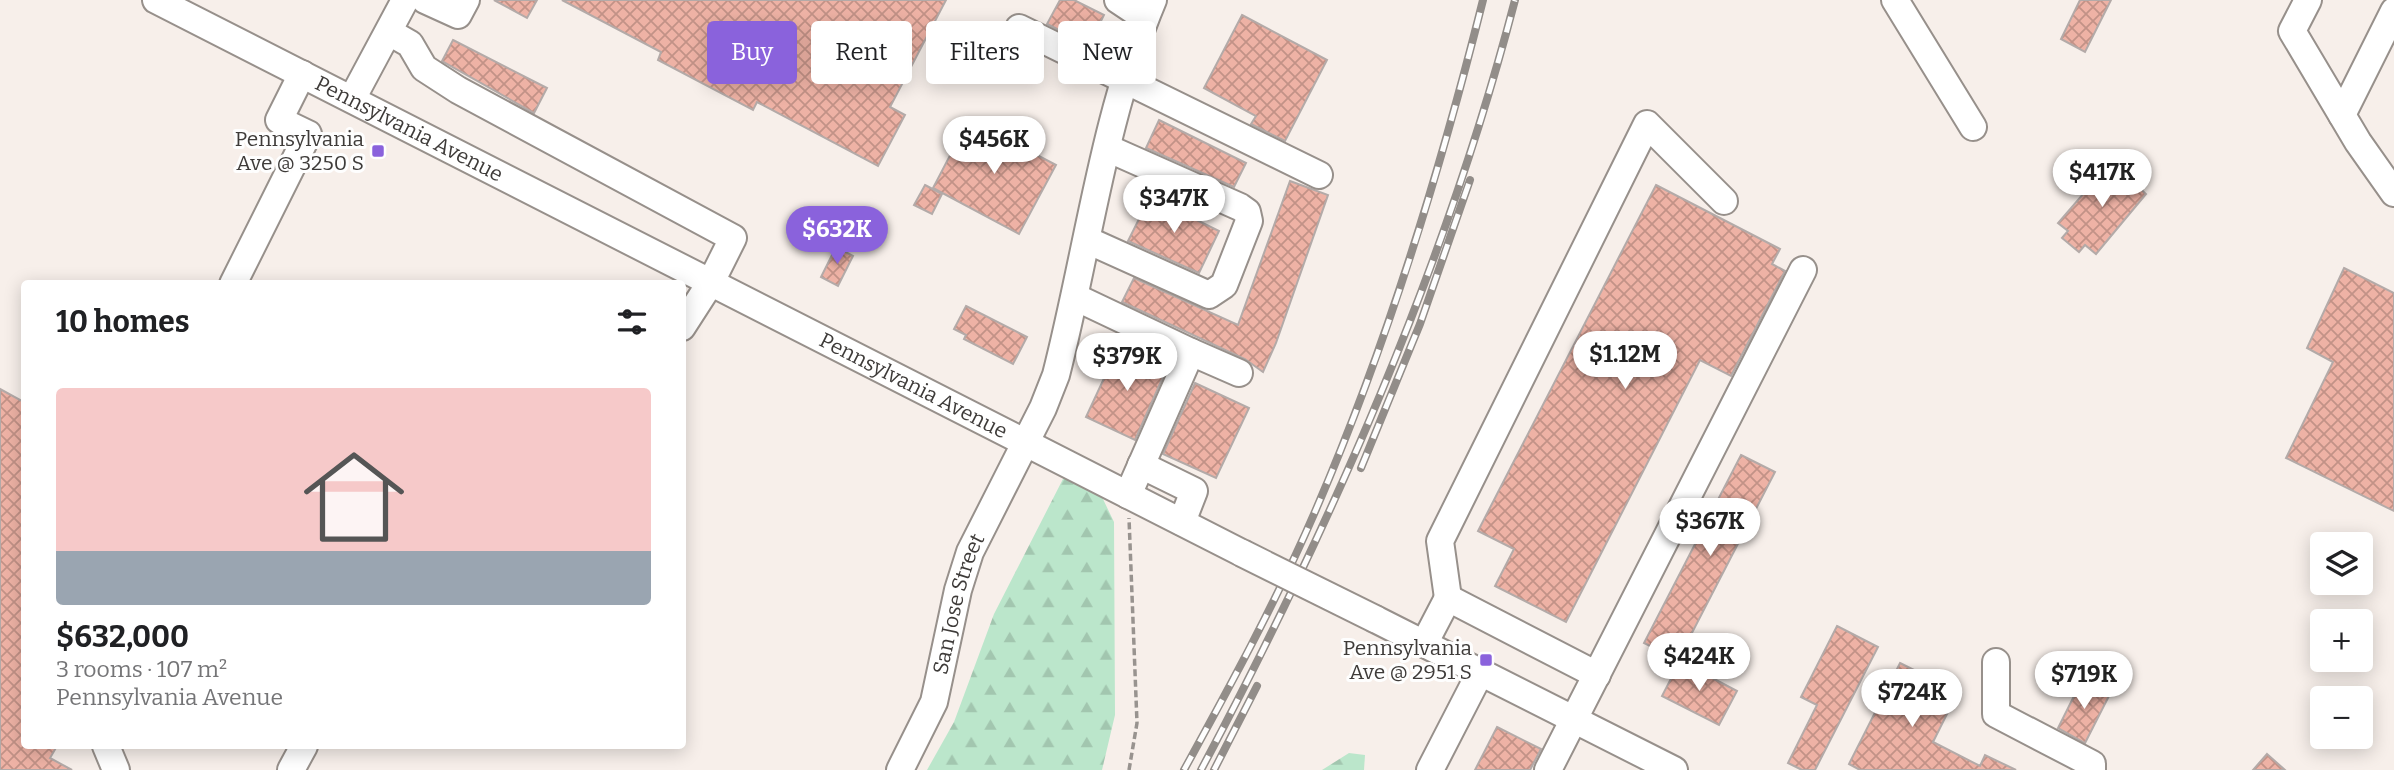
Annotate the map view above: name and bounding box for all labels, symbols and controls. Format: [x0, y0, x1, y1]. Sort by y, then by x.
chip: Buy [707, 21, 797, 84]
chip: Rent [811, 21, 912, 84]
chip: Filters [926, 21, 1044, 84]
chip: New [1058, 21, 1156, 84]
street label: Pennsylvania Avenue [311, 70, 507, 188]
pin: $456K [945, 116, 1043, 176]
text: $456K [959, 125, 1029, 153]
place label: Pennsylvania Ave @ 3250 S [235, 126, 365, 176]
marker: Pennsylvania Ave @ 3250 S [370, 143, 386, 159]
pin: $417K [2053, 150, 2151, 209]
text: $417K [2069, 158, 2135, 186]
pin: $347K [1125, 176, 1223, 235]
text: $347K [1139, 184, 1209, 212]
pin: $632K [788, 206, 886, 266]
text: $632K [802, 215, 872, 243]
icon: filters [613, 303, 651, 341]
text: 10 homes [56, 304, 190, 340]
street label: Pennsylvania Avenue [815, 327, 1012, 444]
pin: $1.12M [1568, 332, 1682, 391]
pin: $379K [1078, 334, 1176, 393]
text: $1.12M [1589, 340, 1661, 368]
text: $379K [1092, 342, 1162, 370]
icon: home [291, 434, 417, 560]
pin: $367K [1661, 498, 1759, 558]
text: $367K [1675, 507, 1745, 535]
street label: San Jose Street [927, 529, 990, 677]
map controls [2310, 532, 2373, 749]
button: layers [2310, 532, 2373, 595]
button: + [2310, 609, 2373, 672]
text: $632,000 [56, 619, 189, 655]
pin: $424K [1650, 634, 1748, 693]
place label: Pennsylvania Ave @ 2951 S [1343, 635, 1473, 685]
text: $424K [1663, 642, 1735, 670]
marker: Pennsylvania Ave @ 2951 S [1478, 652, 1494, 668]
pin: $719K [2035, 652, 2133, 711]
text: 3 rooms · 107 m² [56, 655, 227, 683]
text: $719K [2051, 660, 2117, 688]
pin: $724K [1863, 670, 1961, 729]
text: $724K [1877, 678, 1947, 706]
text: Pennsylvania Avenue [56, 683, 283, 711]
button: − [2310, 686, 2373, 749]

